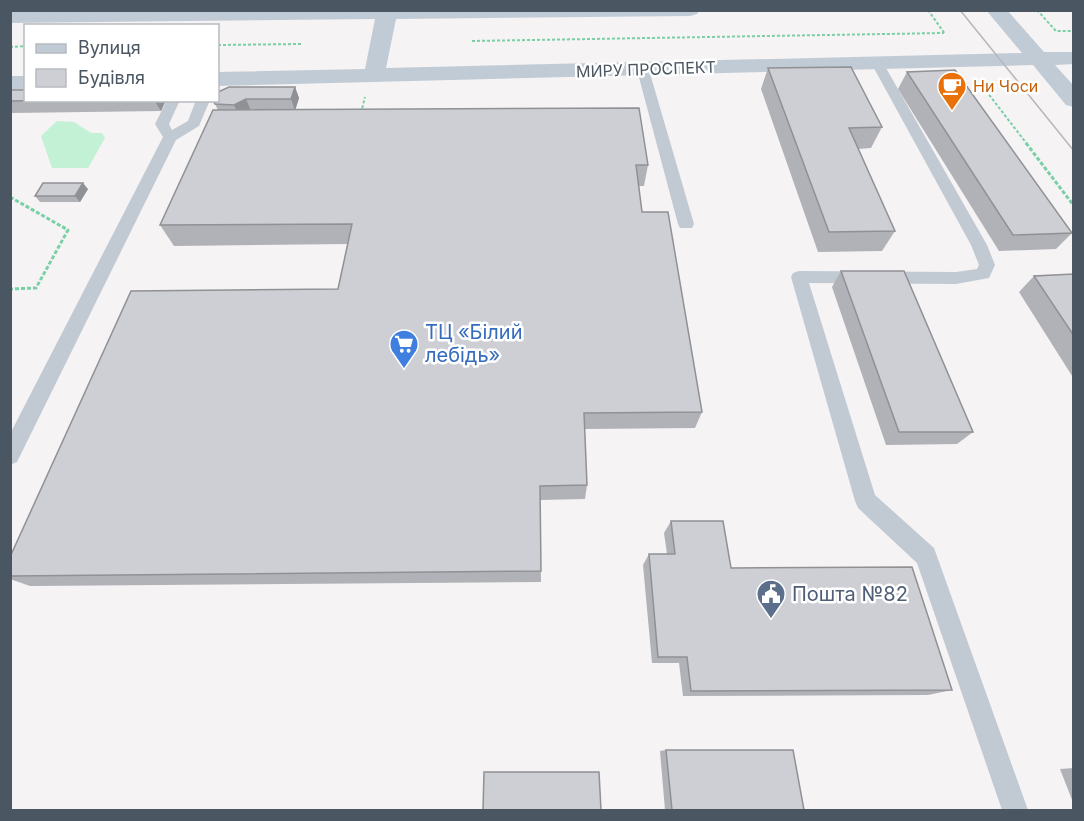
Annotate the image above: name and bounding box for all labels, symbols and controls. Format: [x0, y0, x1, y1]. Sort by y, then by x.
legend [24, 24, 219, 102]
text: Вулиця [78, 37, 141, 58]
street label: МИРУ ПРОСПЕКТ [576, 57, 716, 81]
text: Будівля [78, 67, 145, 88]
cafe icon: Ни Чоси [936, 70, 968, 112]
place label: Ни Чоси [973, 76, 1038, 96]
place label: ТЦ «Білий лебідь» [425, 320, 523, 367]
supermarket icon: ТЦ «Білий лебідь» [388, 328, 420, 370]
public building icon: Пошта №82 [755, 578, 787, 620]
place label: Пошта №82 [792, 582, 908, 606]

